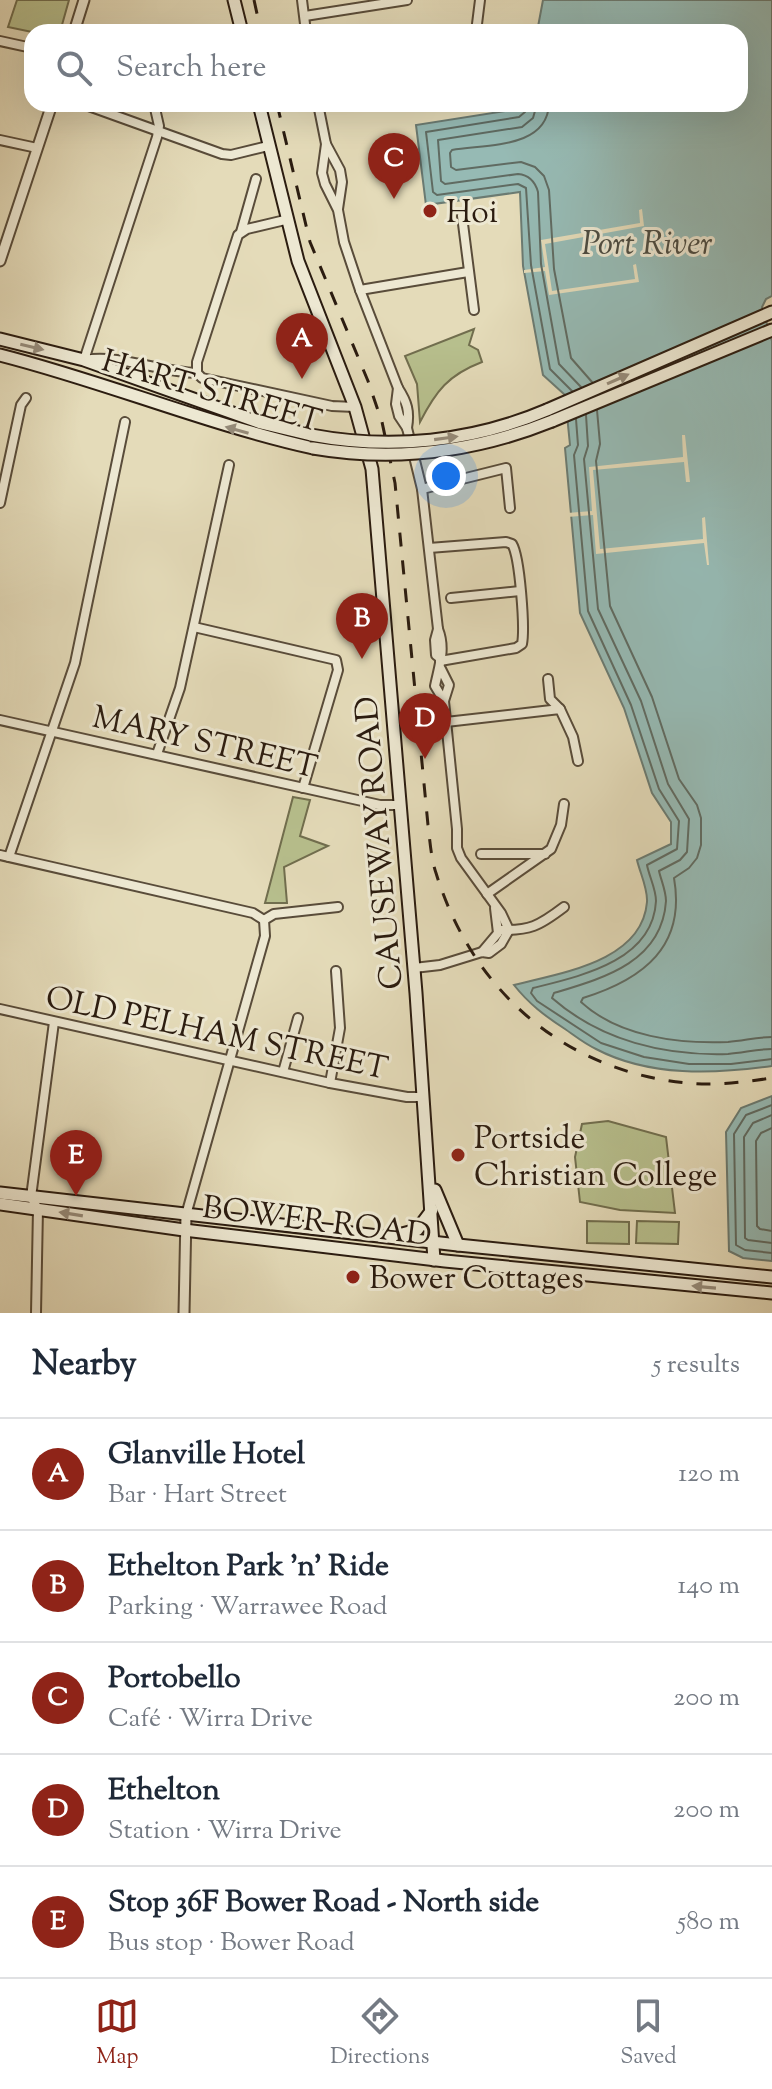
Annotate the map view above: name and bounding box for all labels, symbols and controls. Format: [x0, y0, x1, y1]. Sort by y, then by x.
search box [24, 24, 748, 112]
icon: search [52, 46, 96, 90]
text: Search here [116, 47, 266, 90]
pin: C [368, 133, 420, 199]
place label: Hoi [446, 191, 498, 237]
marker: Hoi [421, 202, 439, 220]
water label: Port River [581, 221, 713, 270]
pin: A [276, 313, 328, 379]
street label: HART STREET [98, 340, 326, 440]
one-way arrow [20, 341, 45, 354]
one-way arrow [607, 372, 630, 386]
one-way arrow [225, 423, 250, 435]
one-way arrow [434, 431, 459, 444]
your location [426, 456, 466, 496]
pin: B [336, 593, 388, 659]
pin: D [399, 693, 451, 759]
street label: CAUSEWAY ROAD [345, 694, 417, 991]
street label: MARY STREET [87, 696, 321, 792]
street label: OLD PELHAM STREET [41, 976, 392, 1094]
place label: Portside Christian College [474, 1117, 718, 1200]
pin: E [50, 1130, 102, 1196]
marker: Portside Christian College [449, 1146, 467, 1164]
street label: BOWER ROAD [199, 1186, 434, 1260]
one-way arrow [58, 1207, 83, 1220]
place label: Bower Cottages [369, 1257, 584, 1303]
marker: Bower Cottages [344, 1268, 362, 1286]
one-way arrow [691, 1280, 716, 1293]
text: Nearby [32, 1341, 137, 1390]
text: 5 results [652, 1347, 740, 1384]
text: Glanville Hotel [108, 1434, 305, 1477]
text: A [47, 1456, 69, 1493]
text: 120 m [678, 1456, 740, 1493]
text: Bar · Hart Street [108, 1477, 287, 1514]
text: Ethelton Park 'n' Ride [108, 1546, 389, 1589]
text: B [50, 1568, 66, 1605]
text: 140 m [677, 1568, 740, 1605]
text: Parking · Warrawee Road [108, 1589, 388, 1626]
text: Portobello [108, 1658, 241, 1701]
text: C [48, 1680, 68, 1717]
text: 200 m [673, 1680, 740, 1717]
text: Café · Wirra Drive [108, 1701, 313, 1738]
text: Ethelton [108, 1770, 220, 1813]
text: D [48, 1792, 68, 1829]
text: 200 m [673, 1792, 740, 1829]
text: Station · Wirra Drive [108, 1813, 342, 1850]
text: Stop 36F Bower Road - North side [108, 1882, 539, 1925]
text: E [50, 1904, 66, 1941]
text: 580 m [677, 1904, 740, 1941]
text: Bus stop · Bower Road [108, 1925, 355, 1962]
tab: Map [95, 1994, 139, 2074]
tab: Directions [330, 1994, 429, 2074]
tab: Saved [620, 1994, 677, 2074]

